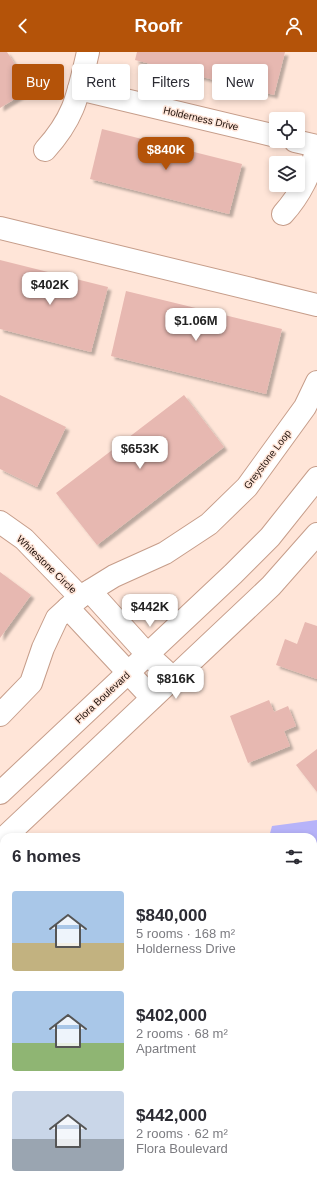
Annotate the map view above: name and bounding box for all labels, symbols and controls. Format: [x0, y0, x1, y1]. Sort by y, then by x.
icon: back [12, 15, 34, 37]
icon: person [283, 15, 305, 37]
text: Roofr [135, 16, 183, 36]
chip: Buy [12, 64, 64, 100]
chip: Rent [72, 64, 130, 100]
chip: Filters [138, 64, 204, 100]
chip: New [212, 64, 268, 100]
street label: Holderness Drive [162, 105, 240, 133]
map controls [269, 112, 305, 192]
button: locate [269, 112, 305, 148]
pin: $840K [138, 137, 194, 171]
text: $840K [147, 142, 185, 157]
button: layers [269, 156, 305, 192]
pin: $402K [22, 272, 78, 306]
text: $402K [31, 277, 69, 292]
pin: $1.06M [163, 308, 229, 342]
text: $1.06M [174, 313, 218, 328]
street label: Greystone Loop [242, 427, 293, 491]
pin: $653K [112, 436, 168, 470]
text: $653K [121, 441, 159, 456]
street label: Whitestone Circle [15, 533, 79, 596]
pin: $442K [122, 594, 178, 628]
text: $442K [131, 599, 169, 614]
pin: $816K [148, 666, 204, 700]
street label: Flora Boulevard [73, 669, 132, 725]
text: $816K [157, 671, 195, 686]
icon: filters [283, 846, 305, 868]
text: 6 homes [12, 847, 81, 866]
text: $840,000 [136, 906, 207, 925]
icon: home [44, 907, 92, 955]
text: 5 rooms · 168 m² [136, 926, 235, 941]
text: Holderness Drive [136, 941, 236, 956]
text: $402,000 [136, 1006, 207, 1025]
icon: home [44, 1007, 92, 1055]
text: 2 rooms · 68 m² [136, 1026, 228, 1041]
text: Apartment [136, 1041, 196, 1056]
text: $442,000 [136, 1106, 207, 1125]
icon: home [44, 1107, 92, 1155]
text: 2 rooms · 62 m² [136, 1126, 228, 1141]
text: Flora Boulevard [136, 1141, 228, 1156]

